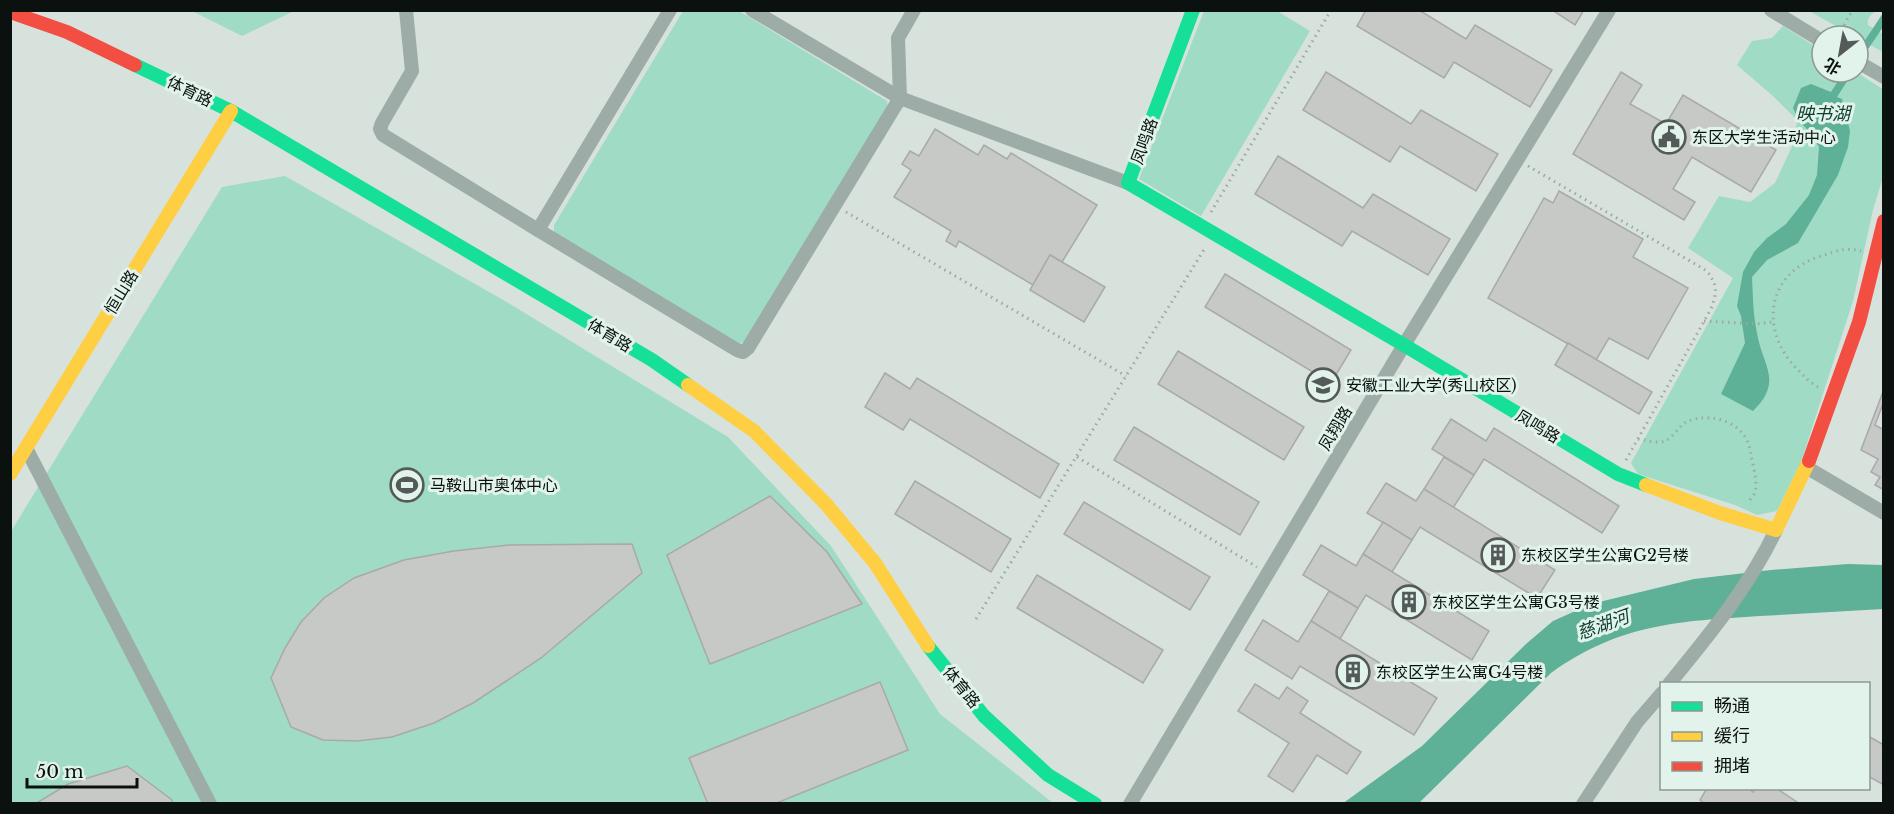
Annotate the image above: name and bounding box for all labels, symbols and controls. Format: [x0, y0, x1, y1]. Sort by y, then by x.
north arrow [1810, 24, 1870, 84]
text: 北 [1820, 54, 1844, 80]
street label: 体育路 [164, 71, 216, 111]
water label: 映书湖 [1796, 103, 1853, 125]
street label: 凤鸣路 [1126, 115, 1162, 167]
public building icon: 东区大学生活动中心 [1651, 119, 1687, 155]
place label: 东区大学生活动中心 [1692, 127, 1836, 147]
street label: 恒山路 [100, 266, 142, 318]
street label: 体育路 [584, 314, 636, 356]
school or university icon: 安徽工业大学(秀山校区) [1305, 367, 1341, 403]
place label: 安徽工业大学(秀山校区) [1346, 375, 1517, 395]
street label: 凤翔路 [1314, 402, 1356, 454]
street label: 凤鸣路 [1512, 405, 1564, 447]
sports icon: 马鞍山市奥体中心 [389, 467, 425, 503]
place label: 马鞍山市奥体中心 [430, 475, 558, 495]
building icon: 东校区学生公寓G2号楼 [1480, 537, 1516, 573]
place label: 东校区学生公寓G2号楼 [1521, 545, 1689, 565]
building icon: 东校区学生公寓G3号楼 [1391, 584, 1427, 620]
place label: 东校区学生公寓G3号楼 [1432, 592, 1600, 612]
water label: 慈湖河 [1574, 604, 1635, 645]
building icon: 东校区学生公寓G4号楼 [1335, 654, 1371, 690]
street label: 体育路 [939, 662, 985, 712]
place label: 东校区学生公寓G4号楼 [1376, 662, 1543, 682]
legend [1660, 682, 1870, 790]
text: 畅通 [1714, 695, 1750, 717]
text: 缓行 [1714, 725, 1750, 747]
scale bar [27, 751, 136, 789]
text: 拥堵 [1714, 755, 1750, 777]
text: 50 m [36, 761, 84, 783]

